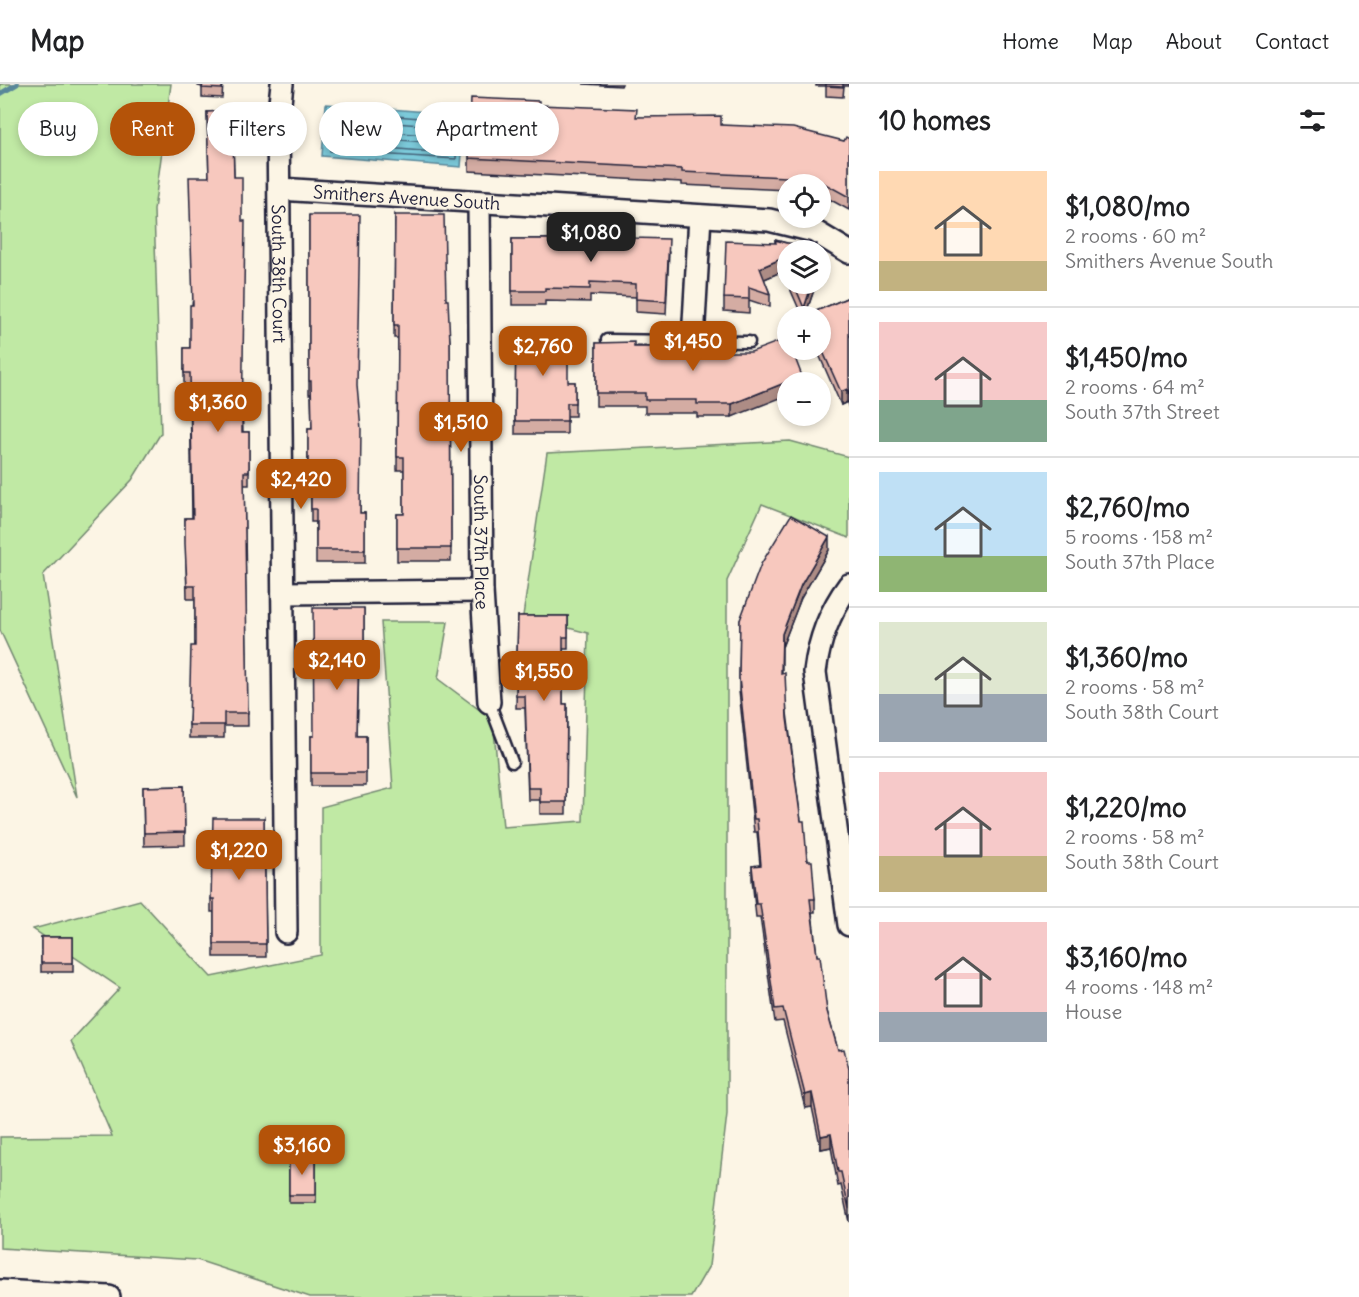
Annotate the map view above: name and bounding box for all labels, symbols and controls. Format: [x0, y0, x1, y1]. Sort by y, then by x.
text: Map [30, 23, 84, 59]
text: Home [1002, 28, 1059, 55]
text: Map [1092, 28, 1133, 55]
text: About [1166, 28, 1222, 55]
text: Contact [1255, 28, 1329, 55]
chip: Buy [18, 102, 98, 156]
chip: Rent [110, 102, 195, 156]
chip: Filters [207, 102, 307, 156]
chip: New [319, 102, 403, 156]
chip: Apartment [415, 102, 559, 156]
text: 10 homes [879, 104, 991, 137]
icon: filters [1296, 104, 1329, 137]
map controls [777, 174, 831, 426]
button: locate [777, 174, 831, 228]
street label: Smithers Avenue South [312, 180, 501, 214]
text: $1,080/mo [1065, 190, 1190, 223]
icon: home [927, 195, 999, 267]
street label: South 38th Court [267, 204, 292, 343]
pin: $1,080 [542, 212, 640, 263]
text: $1,080 [561, 219, 621, 244]
text: 2 rooms · 60 m² [1065, 223, 1206, 248]
button: layers [777, 240, 831, 294]
text: Smithers Avenue South [1065, 248, 1273, 273]
button: + [777, 306, 831, 360]
pin: $1,450 [644, 321, 742, 372]
pin: $2,760 [494, 326, 592, 377]
text: $1,450 [664, 328, 722, 353]
text: $2,760 [513, 333, 573, 358]
text: $1,450/mo [1065, 341, 1188, 374]
icon: home [927, 346, 999, 418]
button: − [777, 372, 831, 426]
text: 2 rooms · 64 m² [1065, 374, 1205, 399]
pin: $1,360 [169, 382, 267, 433]
text: $1,360 [189, 389, 247, 414]
text: South 37th Street [1065, 399, 1220, 424]
pin: $1,510 [412, 402, 510, 453]
text: $1,510 [433, 409, 489, 434]
pin: $2,420 [252, 459, 350, 510]
text: $2,420 [270, 466, 332, 491]
street label: South 37th Place [470, 474, 495, 610]
text: $2,760/mo [1065, 491, 1190, 524]
icon: home [927, 496, 999, 568]
text: 5 rooms · 158 m² [1065, 524, 1213, 549]
text: South 37th Place [1065, 549, 1215, 574]
pin: $2,140 [288, 640, 386, 691]
text: $1,360/mo [1065, 641, 1188, 674]
icon: home [927, 646, 999, 718]
text: $2,140 [308, 647, 366, 672]
pin: $1,550 [495, 651, 593, 702]
text: $1,550 [514, 658, 574, 683]
text: 2 rooms · 58 m² [1065, 674, 1205, 699]
text: South 38th Court [1065, 699, 1219, 724]
text: $1,220/mo [1065, 791, 1187, 824]
icon: home [927, 796, 999, 868]
text: 2 rooms · 58 m² [1065, 824, 1205, 849]
pin: $1,220 [190, 830, 288, 881]
text: $1,220 [210, 837, 268, 862]
text: South 38th Court [1065, 849, 1219, 874]
text: $3,160/mo [1065, 941, 1187, 974]
icon: home [927, 946, 999, 1018]
text: 4 rooms · 148 m² [1065, 974, 1213, 999]
text: House [1065, 999, 1122, 1024]
pin: $3,160 [253, 1125, 351, 1176]
text: $3,160 [273, 1132, 331, 1157]

